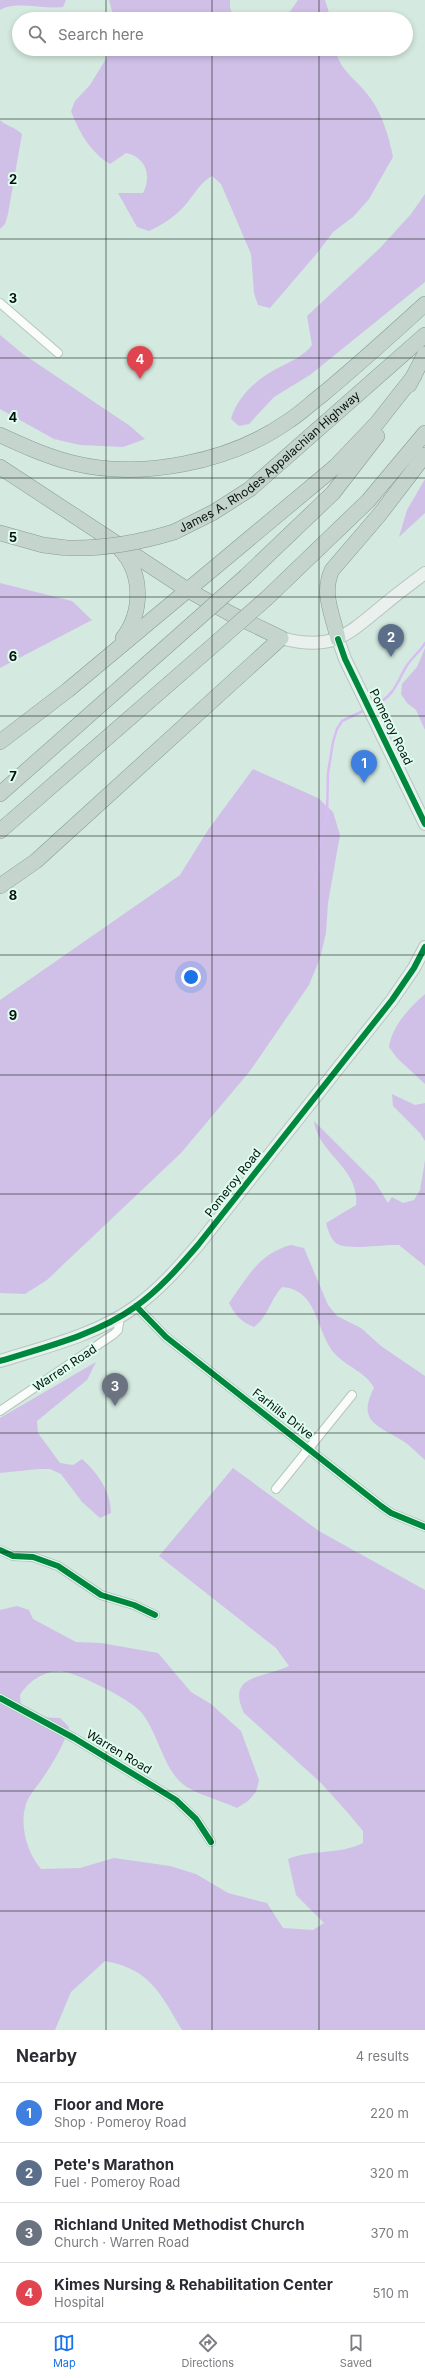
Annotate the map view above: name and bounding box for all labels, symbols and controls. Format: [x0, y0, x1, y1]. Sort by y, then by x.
search box [12, 12, 413, 56]
icon: search [26, 23, 48, 45]
text: Search here [58, 25, 144, 44]
text: 2 [9, 171, 17, 187]
text: 3 [9, 290, 17, 306]
pin: 4 [127, 346, 153, 379]
street label: James A. Rhodes Appalachian Highway [176, 388, 363, 535]
text: 4 [9, 409, 18, 425]
text: 5 [9, 529, 17, 545]
pin: 2 [378, 624, 404, 657]
text: 6 [9, 648, 17, 664]
street label: Pomeroy Road [367, 686, 416, 767]
pin: 1 [351, 750, 377, 783]
text: 7 [9, 768, 17, 784]
text: 8 [9, 887, 17, 903]
your location [181, 967, 201, 987]
text: 9 [9, 1007, 17, 1023]
street label: Pomeroy Road [201, 1146, 264, 1220]
street label: Warren Road [30, 1341, 99, 1394]
pin: 3 [102, 1373, 128, 1406]
street label: Farhills Drive [250, 1385, 317, 1442]
street label: Warren Road [84, 1726, 155, 1777]
text: Nearby [16, 2046, 77, 2066]
text: 4 results [356, 2048, 409, 2064]
text: Floor and More [54, 2095, 164, 2114]
text: 1 [26, 2105, 32, 2121]
text: 220 m [370, 2105, 409, 2121]
text: Shop · Pomeroy Road [54, 2114, 186, 2130]
text: Pete's Marathon [54, 2155, 174, 2174]
text: 2 [25, 2165, 33, 2181]
text: 320 m [370, 2165, 409, 2181]
text: Fuel · Pomeroy Road [54, 2174, 180, 2190]
text: Richland United Methodist Church [54, 2215, 305, 2234]
text: 3 [25, 2225, 33, 2241]
text: 370 m [371, 2225, 409, 2241]
text: Church · Warren Road [54, 2234, 189, 2250]
text: Kimes Nursing & Rehabilitation Center [54, 2275, 333, 2294]
text: 4 [25, 2285, 33, 2301]
text: 510 m [373, 2285, 409, 2301]
text: Hospital [54, 2294, 104, 2310]
tab: Map [53, 2332, 76, 2370]
tab: Directions [182, 2332, 234, 2370]
tab: Saved [340, 2332, 372, 2370]

